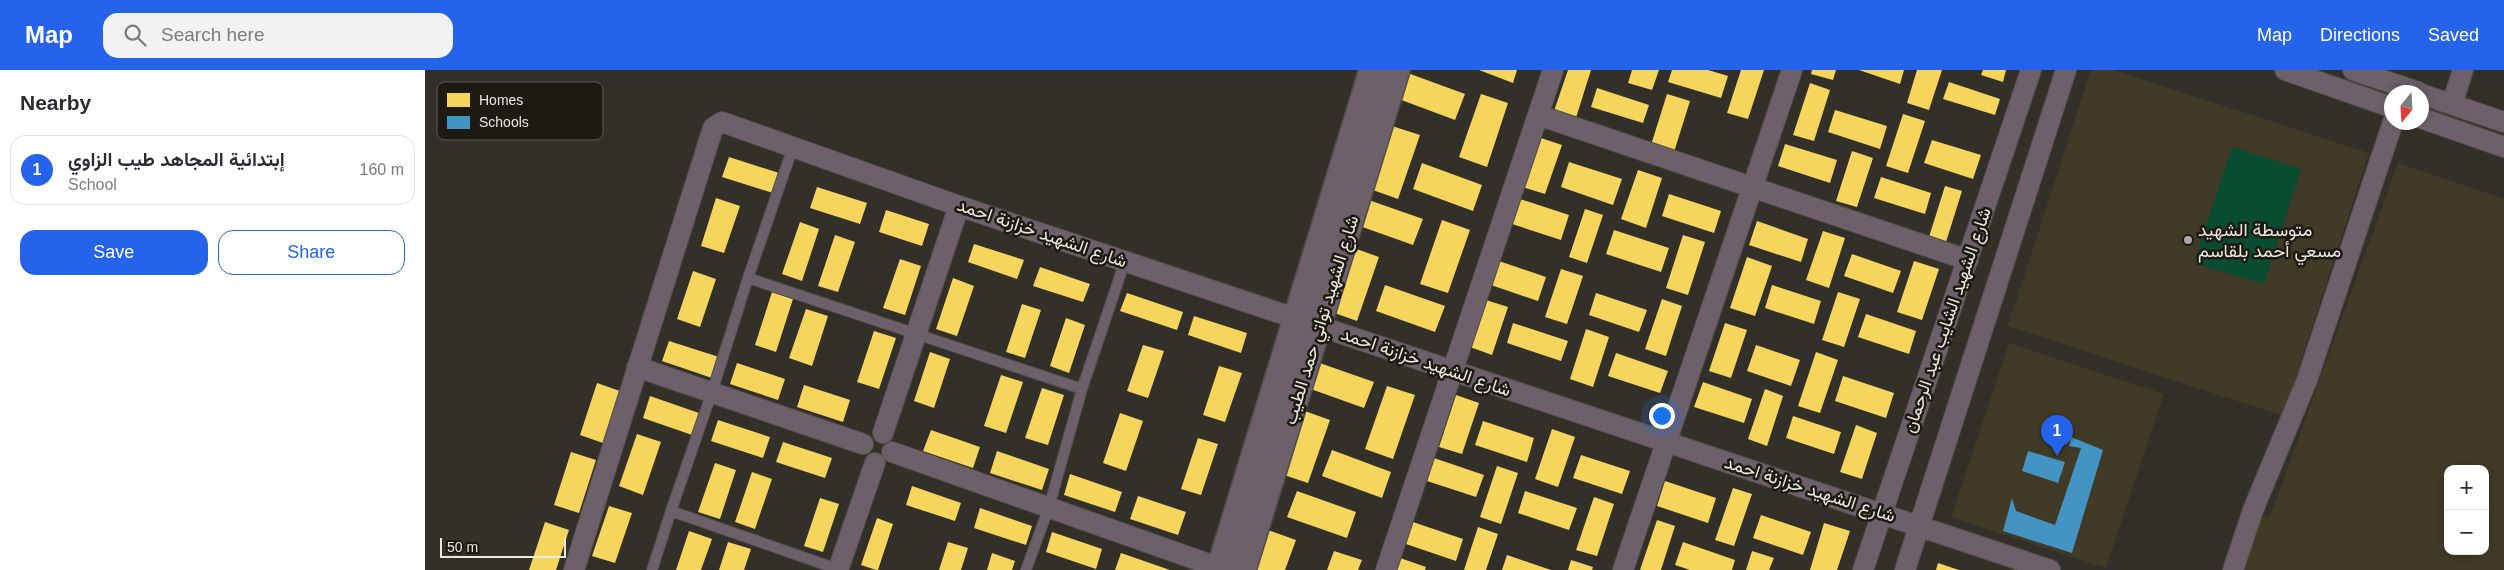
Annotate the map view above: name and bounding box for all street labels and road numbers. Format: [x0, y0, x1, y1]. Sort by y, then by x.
street label: شارع الشهيد خزازنة احمد [954, 195, 1130, 273]
street label: شارع الشهيد الشايب عبد الرحمان [1899, 205, 1997, 436]
street label: شارع الشهيد تواتي حمد الطيب [1280, 213, 1367, 428]
street label: شارع الشهيد خزازنة احمد [1338, 324, 1514, 402]
street label: شارع الشهيد خزازنة احمد [1721, 452, 1898, 528]

